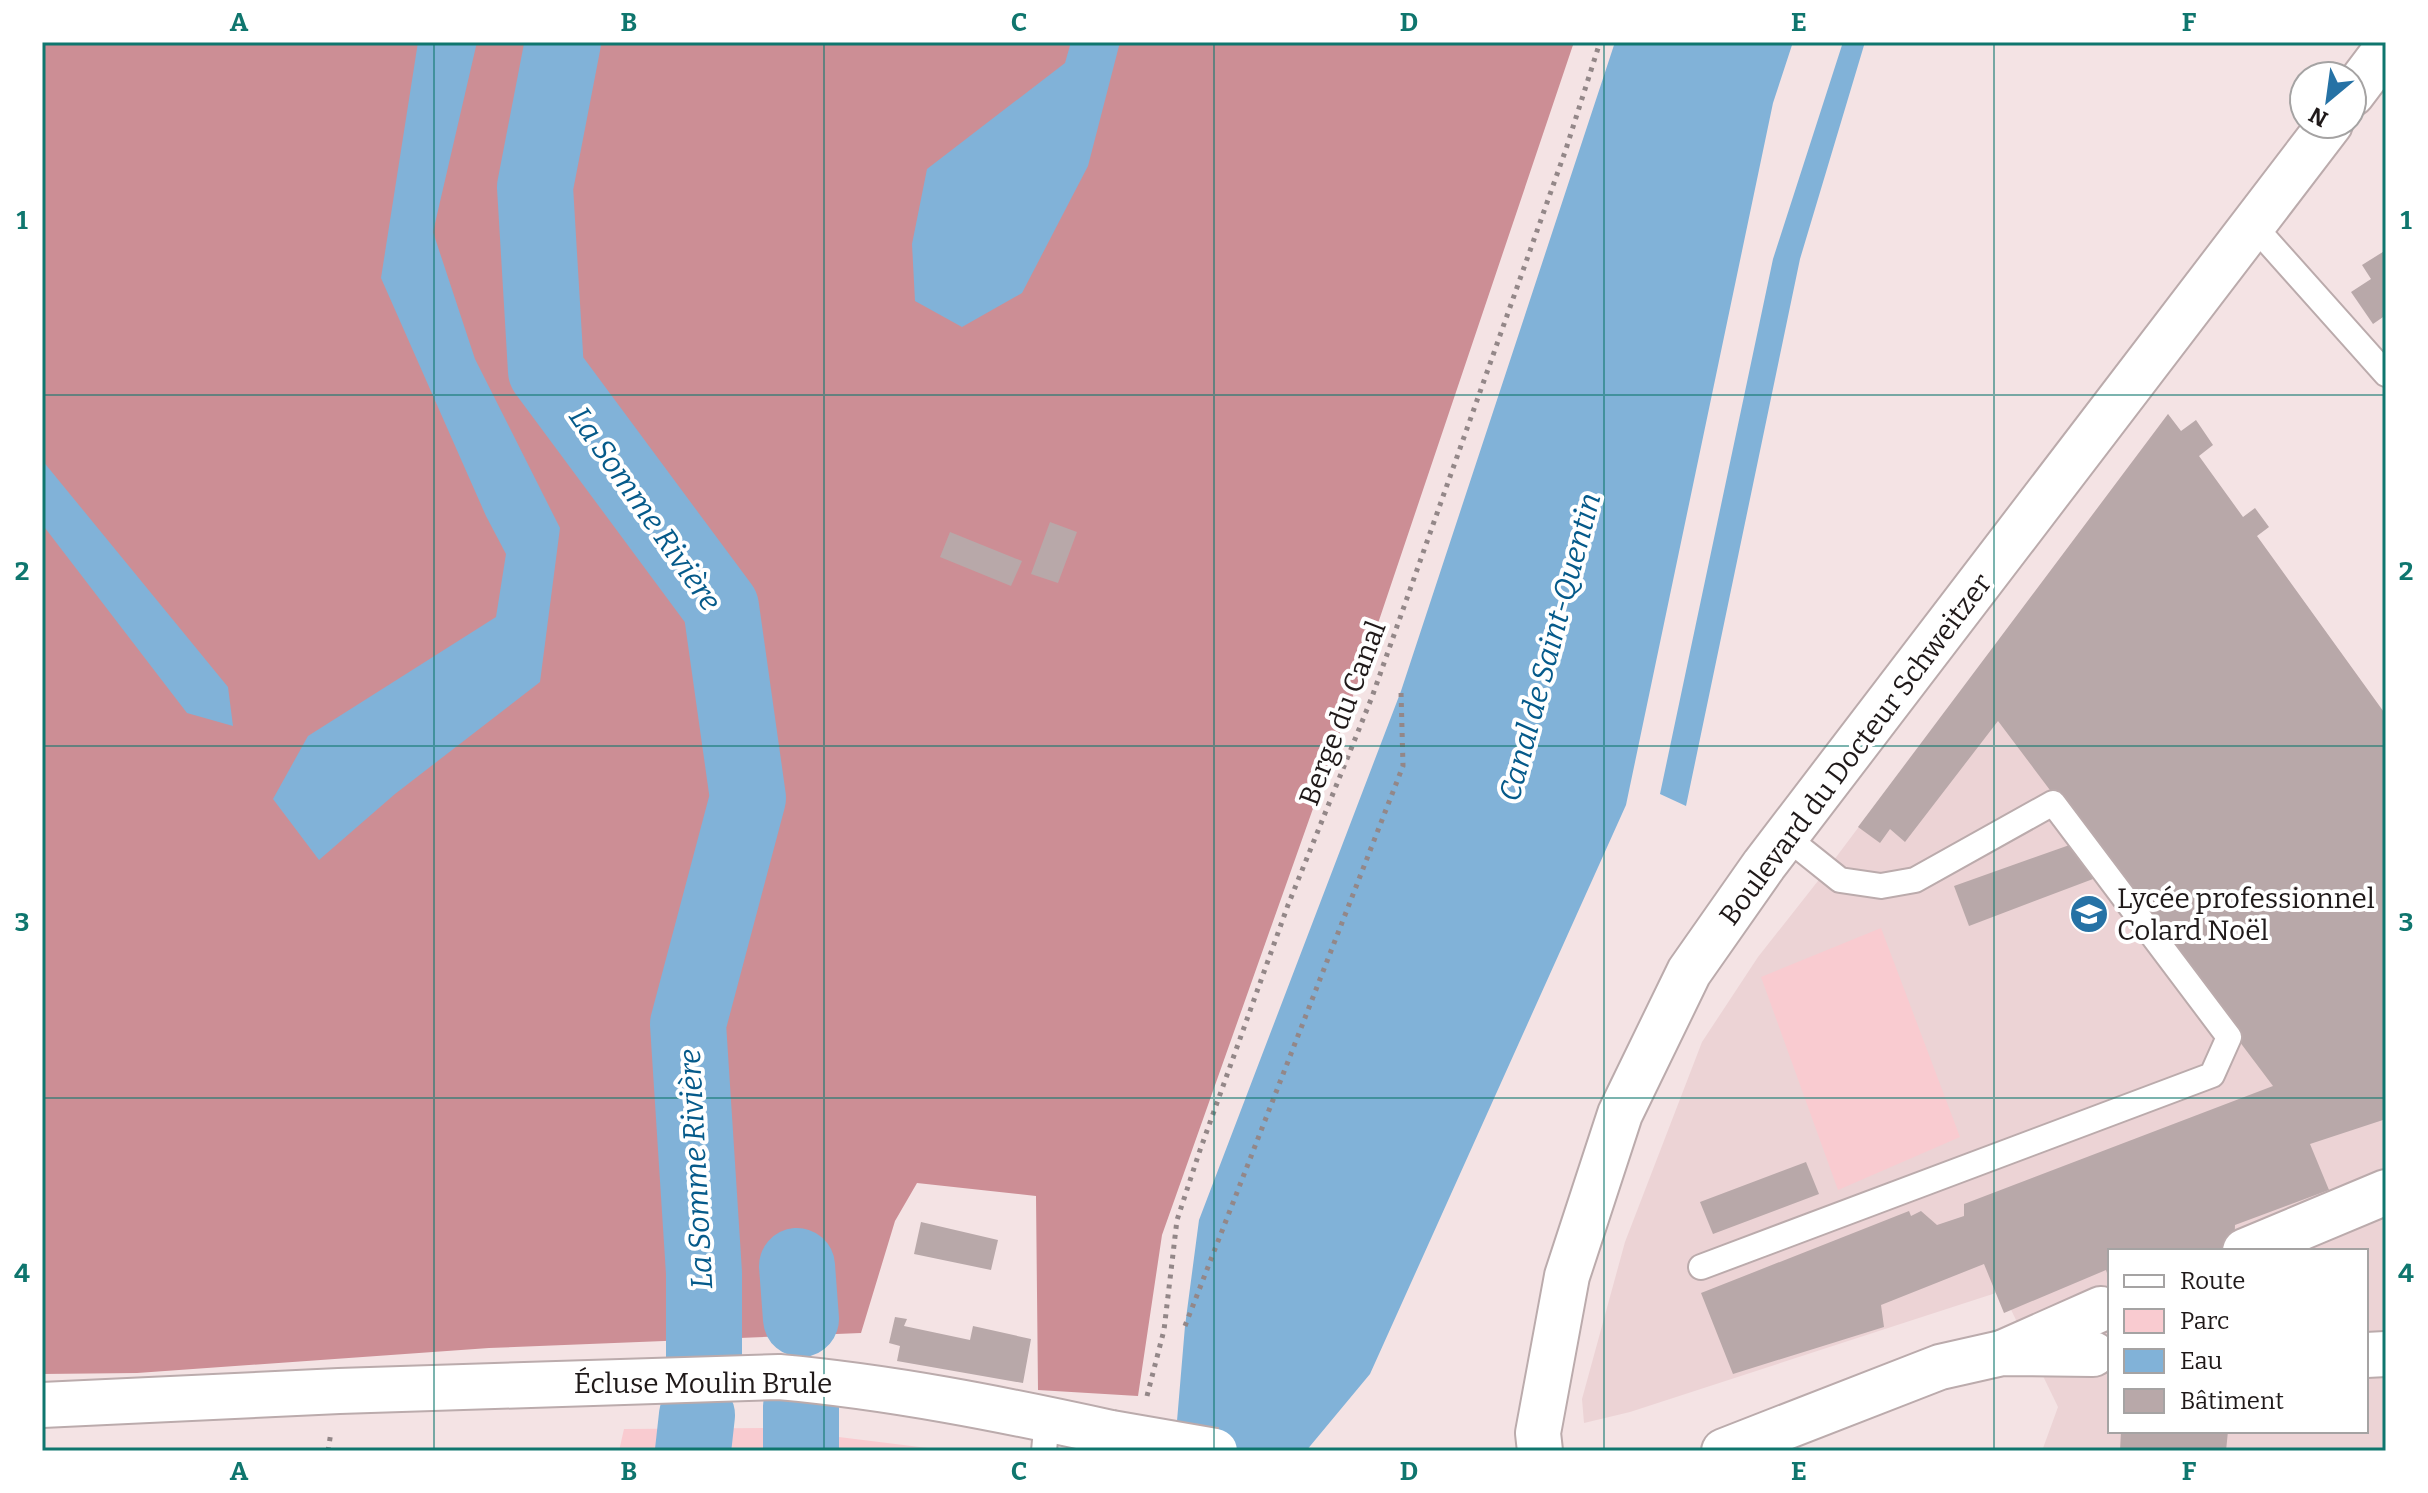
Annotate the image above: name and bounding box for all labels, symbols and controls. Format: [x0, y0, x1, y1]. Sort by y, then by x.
text: A [230, 7, 249, 38]
text: B [621, 7, 637, 38]
text: C [1011, 7, 1027, 38]
text: D [1400, 7, 1418, 38]
text: E [1791, 7, 1807, 38]
text: F [2182, 7, 2197, 38]
north arrow [2288, 60, 2368, 140]
text: N [2305, 101, 2333, 133]
text: 1 [16, 205, 28, 236]
text: 1 [2400, 205, 2412, 236]
water label: La Somme Rivière [561, 400, 729, 618]
water label: Canal de Saint-Quentin [1492, 489, 1608, 805]
text: 2 [15, 556, 29, 587]
text: 2 [2399, 556, 2413, 587]
street label: Boulevard du Docteur Schweitzer [1712, 567, 1998, 931]
street label: Berge du Canal [1292, 616, 1393, 810]
place label: Lycée professionnel Colard Noël [2117, 882, 2375, 947]
school or university icon: Lycée professionnel Colard Noël [2068, 893, 2110, 935]
text: 3 [15, 907, 29, 938]
text: 3 [2399, 907, 2413, 938]
water label: La Somme Rivière [672, 1048, 720, 1290]
legend [2108, 1249, 2368, 1433]
text: 4 [14, 1258, 30, 1289]
text: 4 [2398, 1258, 2414, 1289]
text: Route [2180, 1267, 2245, 1295]
text: Parc [2180, 1307, 2229, 1335]
text: Eau [2180, 1347, 2223, 1375]
street label: Écluse Moulin Brule [574, 1366, 832, 1400]
text: Bâtiment [2180, 1387, 2284, 1415]
text: A [230, 1456, 249, 1487]
text: B [621, 1456, 637, 1487]
text: C [1011, 1456, 1027, 1487]
text: D [1400, 1456, 1418, 1487]
text: E [1791, 1456, 1807, 1487]
text: F [2182, 1456, 2197, 1487]

